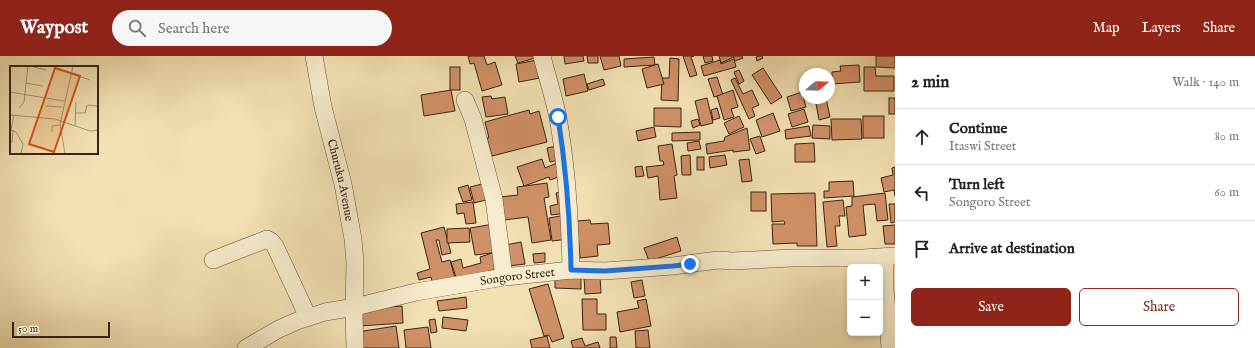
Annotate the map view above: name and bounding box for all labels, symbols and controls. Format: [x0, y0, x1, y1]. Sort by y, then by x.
search box [112, 10, 392, 46]
text: Waypost [20, 16, 88, 40]
icon: search [126, 17, 148, 39]
text: Search here [158, 19, 230, 38]
text: Map [1093, 19, 1120, 37]
text: Layers [1142, 19, 1181, 37]
text: Share [1203, 19, 1235, 37]
inset map [10, 66, 98, 154]
north arrow [799, 68, 835, 104]
text: 2 min [911, 72, 949, 93]
text: Walk · 140 m [1172, 74, 1239, 91]
route start [549, 108, 567, 126]
text: Continue [949, 119, 1007, 138]
icon: ahead [911, 126, 933, 148]
text: 80 m [1215, 128, 1239, 145]
street label: Churuku Avenue [324, 137, 357, 223]
text: Itaswi Street [949, 138, 1016, 155]
text: Turn left [949, 175, 1005, 194]
icon: left [911, 182, 933, 204]
text: 60 m [1214, 184, 1239, 201]
text: Songoro Street [949, 194, 1030, 211]
icon: arrive [911, 238, 933, 260]
text: Arrive at destination [949, 239, 1075, 258]
route end [681, 255, 699, 273]
street label: Songoro Street [479, 264, 555, 288]
map controls [847, 264, 883, 336]
button: + [847, 264, 883, 300]
button: Save [911, 288, 1071, 326]
button: Share [1079, 288, 1239, 326]
button: − [847, 300, 883, 336]
scale bar [12, 320, 110, 339]
text: 50 m [18, 322, 38, 336]

